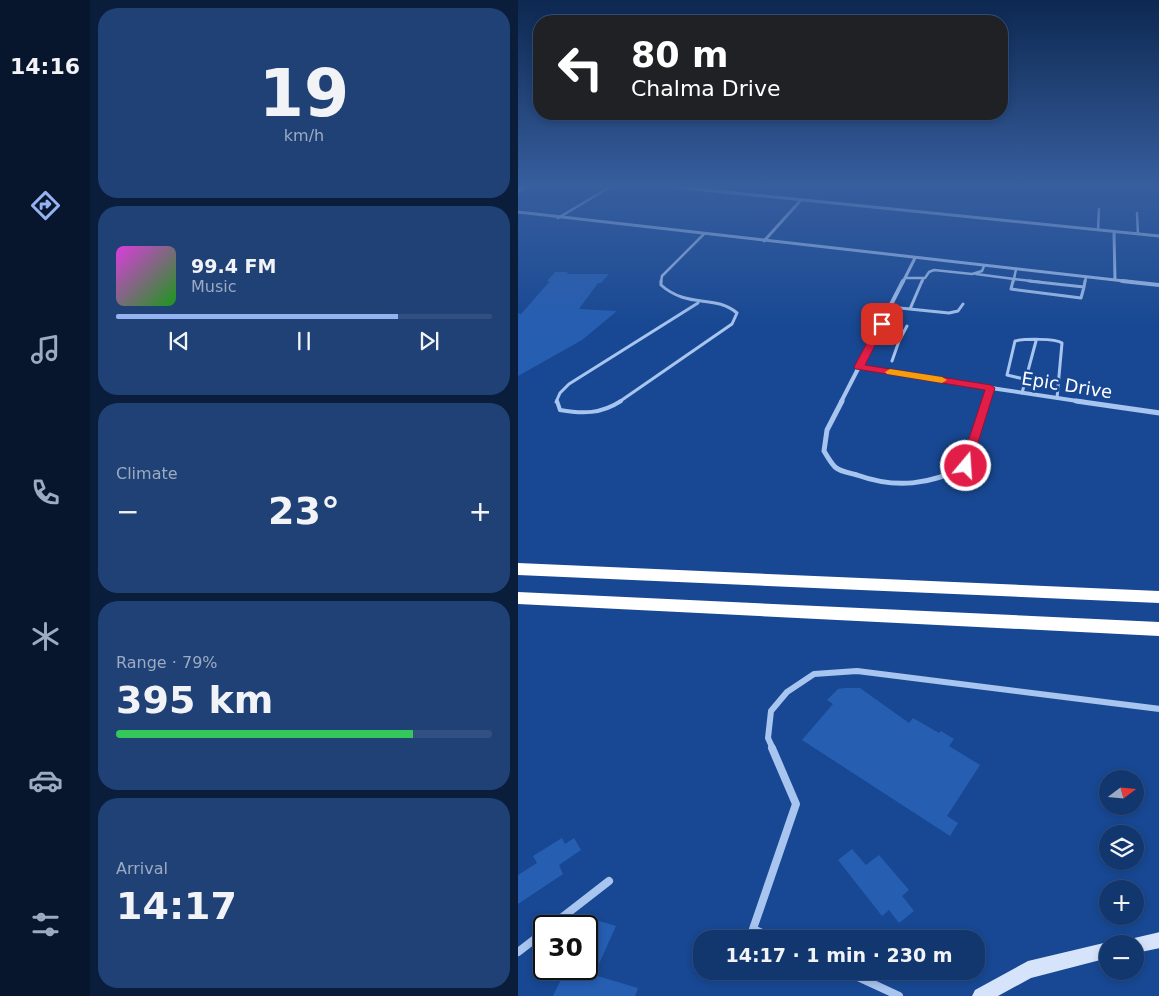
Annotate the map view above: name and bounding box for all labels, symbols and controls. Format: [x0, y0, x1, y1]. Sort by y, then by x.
icon: left [548, 35, 613, 100]
text: 80 m [631, 35, 728, 75]
text: 14:16 [10, 54, 80, 79]
text: 19 [259, 56, 349, 131]
text: Chalma Drive [631, 76, 780, 101]
text: km/h [284, 126, 324, 145]
icon: directions [28, 188, 63, 223]
text: 99.4 FM [191, 255, 276, 277]
text: Music [191, 277, 237, 296]
pin [861, 303, 903, 345]
icon: arrive [868, 310, 896, 338]
icon: previous [165, 327, 193, 355]
icon: pause [290, 327, 318, 355]
icon: next [415, 327, 443, 355]
icon: music [28, 332, 63, 367]
street label: Epic Drive [1020, 367, 1114, 403]
position arrow [939, 439, 991, 491]
text: Climate [116, 464, 178, 483]
icon: phone [28, 475, 63, 510]
text: 23° [268, 489, 340, 533]
text: − [116, 495, 139, 528]
text: + [469, 495, 492, 528]
icon: climate [28, 619, 63, 654]
text: Range · 79% [116, 653, 218, 672]
text: 395 km [116, 678, 273, 722]
icon: car [28, 763, 63, 798]
north arrow [1099, 770, 1144, 815]
map controls [1099, 770, 1144, 980]
button: layers [1099, 825, 1144, 870]
text: Arrival [116, 859, 168, 878]
button: + [1099, 880, 1144, 925]
text: 14:17 [116, 884, 237, 928]
icon: filters [28, 907, 63, 942]
speed limit sign: 30 [533, 915, 598, 980]
button: − [1099, 935, 1144, 980]
text: 14:17 · 1 min · 230 m [725, 944, 953, 966]

